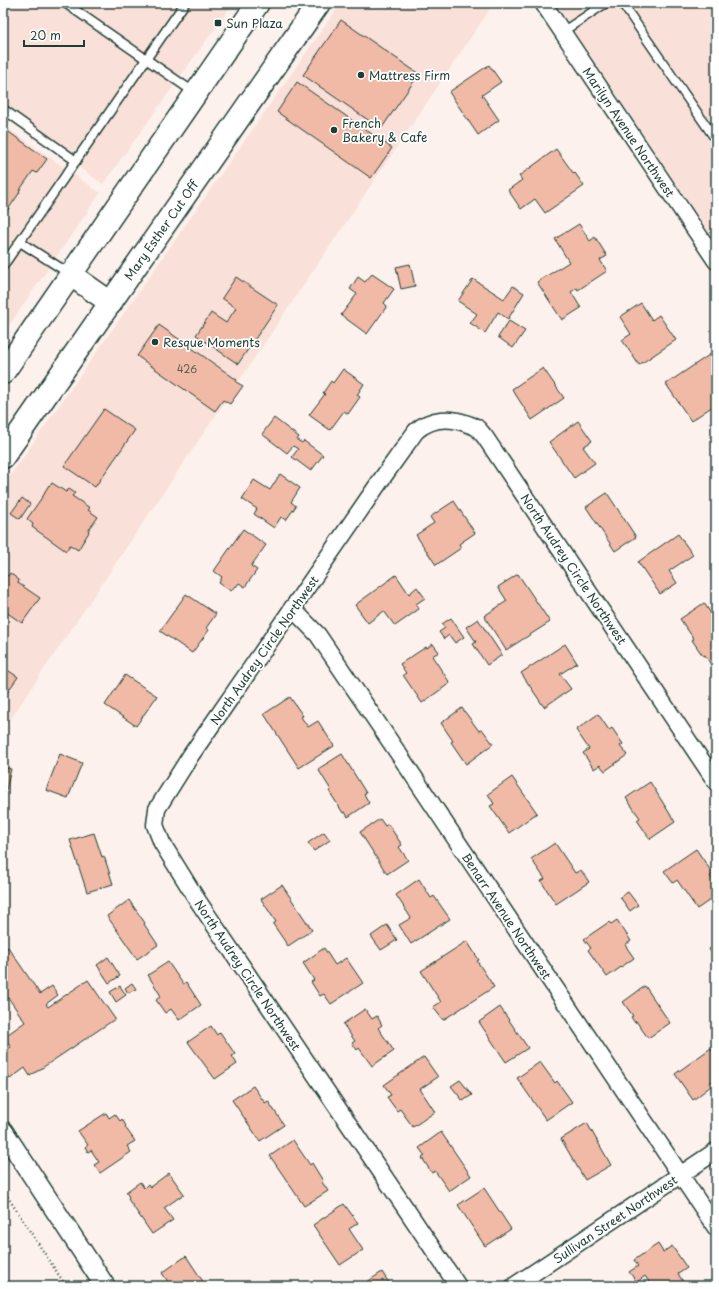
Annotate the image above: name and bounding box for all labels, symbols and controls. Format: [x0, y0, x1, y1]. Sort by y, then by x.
place label: Sun Plaza [226, 14, 283, 32]
marker: Sun Plaza [213, 18, 223, 28]
scale bar [24, 22, 84, 48]
text: 20 m [30, 26, 61, 44]
street label: Marilyn Avenue Northwest [579, 64, 679, 201]
place label: Mattress Firm [369, 66, 450, 84]
marker: Mattress Firm [356, 70, 366, 80]
place label: French Bakery & Cafe [342, 114, 427, 146]
marker: French Bakery & Cafe [329, 125, 339, 135]
street label: Mary Esther Cut Off [120, 175, 203, 284]
place label: Resque Moments [163, 333, 260, 351]
marker: Resque Moments [150, 337, 160, 347]
house number: 426 [177, 361, 197, 376]
street label: North Audrey Circle Northwest [517, 490, 631, 648]
street label: North Audrey Circle Northwest [205, 572, 323, 728]
street label: Benarr Avenue Northwest [458, 849, 556, 983]
street label: North Audrey Circle Northwest [191, 896, 305, 1054]
street label: Sullivan Street Northwest [549, 1170, 681, 1267]

